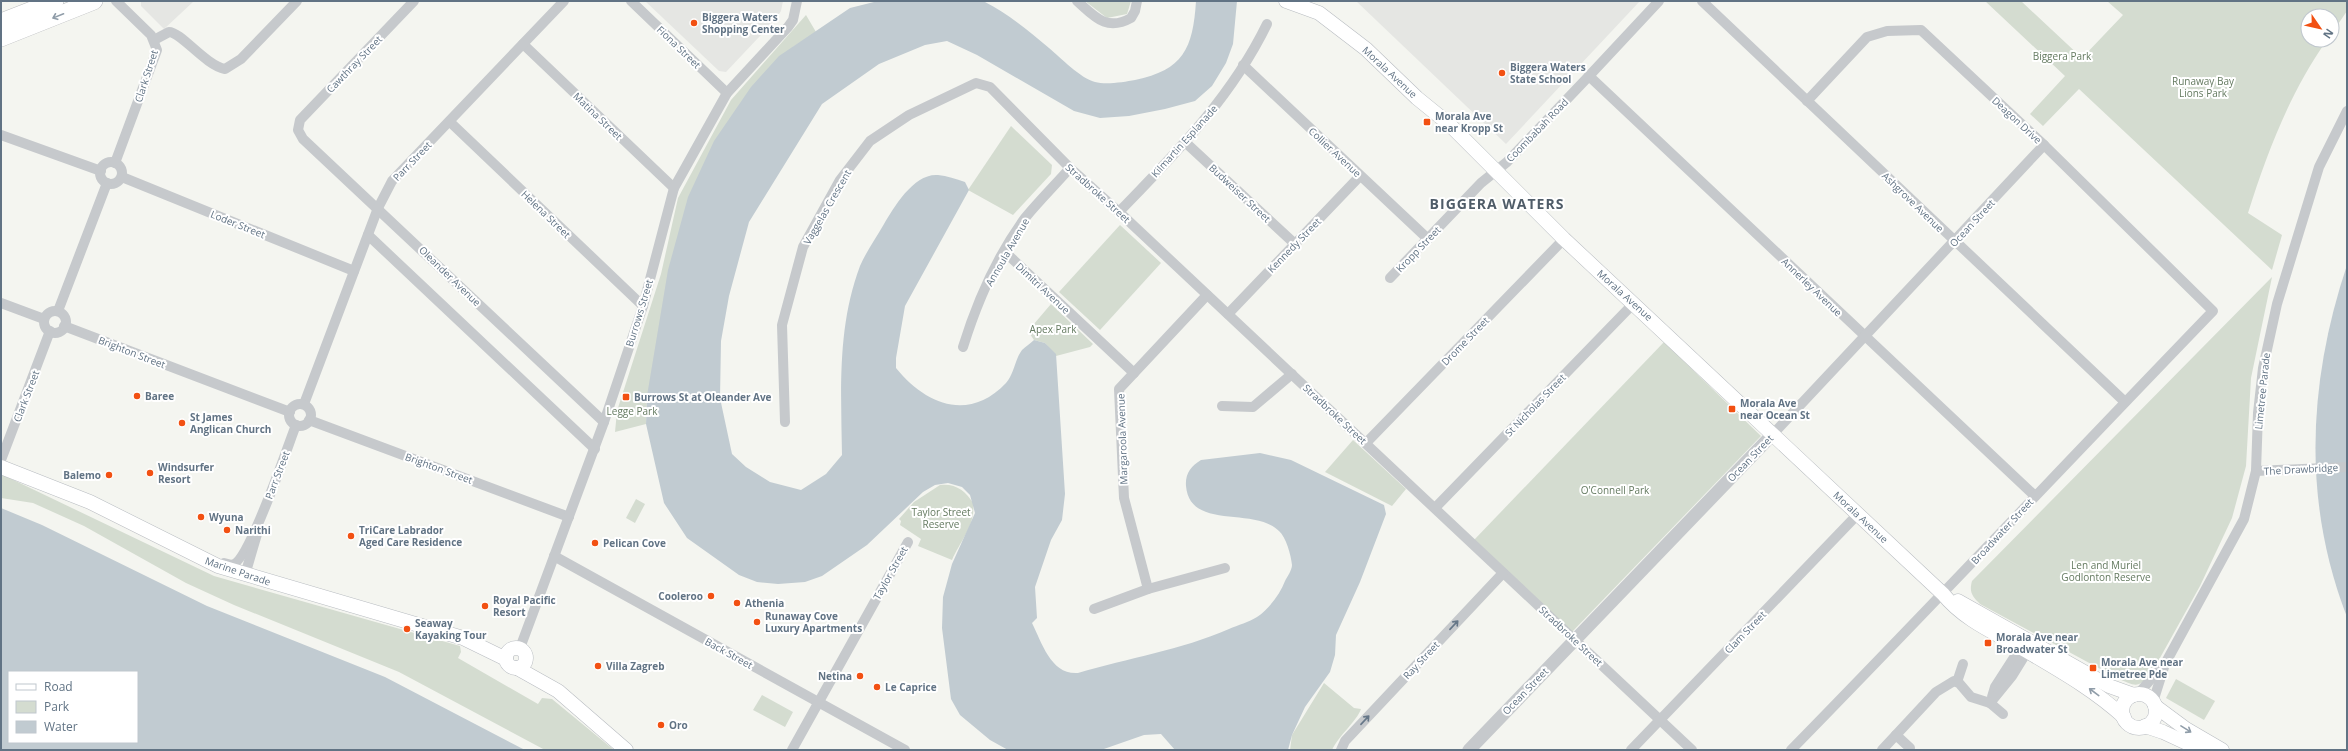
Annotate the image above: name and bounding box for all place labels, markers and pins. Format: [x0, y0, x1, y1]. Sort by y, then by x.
place label: Biggera Waters Shopping Center [702, 10, 785, 36]
marker: Biggera Waters Shopping Center [689, 18, 699, 28]
place label: Biggera Waters State School [1510, 60, 1586, 86]
marker: Biggera Waters State School [1497, 68, 1507, 78]
place label: Morala Ave near Kropp St [1435, 109, 1504, 135]
marker: Morala Ave near Kropp St [1422, 117, 1432, 127]
place label: Baree [145, 389, 174, 403]
place label: Burrows St at Oleander Ave [634, 390, 772, 404]
marker: Baree [132, 391, 142, 401]
marker: Burrows St at Oleander Ave [621, 392, 631, 402]
place label: Morala Ave near Ocean St [1740, 396, 1810, 422]
marker: Morala Ave near Ocean St [1727, 404, 1737, 414]
place label: St James Anglican Church [190, 410, 271, 436]
marker: St James Anglican Church [177, 418, 187, 428]
place label: Windsurfer Resort [158, 460, 214, 486]
place label: Balemo [63, 468, 101, 482]
marker: Windsurfer Resort [145, 468, 155, 478]
marker: Balemo [104, 470, 114, 480]
place label: Wyuna [209, 510, 244, 524]
marker: Wyuna [196, 512, 206, 522]
place label: Narithi [235, 523, 271, 537]
place label: TriCare Labrador Aged Care Residence [359, 523, 462, 549]
marker: Narithi [222, 525, 232, 535]
marker: TriCare Labrador Aged Care Residence [346, 531, 356, 541]
place label: Pelican Cove [603, 536, 666, 550]
marker: Pelican Cove [590, 538, 600, 548]
place label: Cooleroo [658, 589, 703, 603]
marker: Cooleroo [706, 591, 716, 601]
place label: Royal Pacific Resort [493, 593, 556, 619]
place label: Athenia [745, 596, 784, 610]
marker: Athenia [732, 598, 742, 608]
marker: Royal Pacific Resort [480, 601, 490, 611]
place label: Runaway Cove Luxury Apartments [765, 609, 862, 635]
place label: Seaway Kayaking Tour [415, 616, 487, 642]
marker: Runaway Cove Luxury Apartments [752, 617, 762, 627]
marker: Seaway Kayaking Tour [402, 624, 412, 634]
place label: Morala Ave near Broadwater St [1996, 630, 2079, 656]
marker: Morala Ave near Broadwater St [1983, 638, 1993, 648]
place label: Morala Ave near Limetree Pde [2101, 655, 2184, 681]
place label: Villa Zagreb [606, 659, 665, 673]
marker: Villa Zagreb [593, 661, 603, 671]
marker: Morala Ave near Limetree Pde [2088, 663, 2098, 673]
place label: Netina [818, 669, 852, 683]
marker: Netina [855, 671, 865, 681]
place label: Le Caprice [885, 680, 937, 694]
marker: Le Caprice [872, 682, 882, 692]
place label: Oro [669, 718, 688, 732]
marker: Oro [656, 720, 666, 730]

